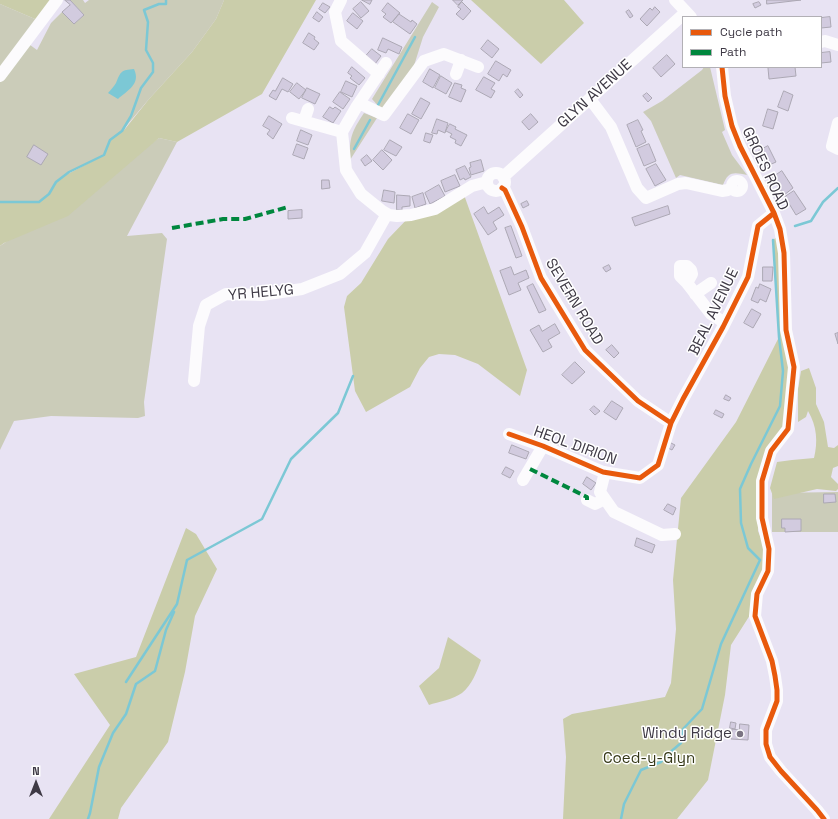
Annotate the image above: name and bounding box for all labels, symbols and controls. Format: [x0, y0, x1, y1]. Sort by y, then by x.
legend [682, 16, 822, 68]
text: Cycle path [720, 24, 782, 40]
text: Path [720, 44, 746, 60]
street label: GLYN AVENUE [554, 56, 636, 132]
street label: GROES ROAD [738, 125, 792, 213]
street label: SEVERN ROAD [541, 256, 607, 348]
street label: BEAL AVENUE [685, 266, 743, 358]
street label: YR HELYG [227, 281, 295, 305]
street label: HEOL DIRION [531, 423, 619, 469]
place label: Windy Ridge [642, 725, 732, 743]
marker: Windy Ridge [735, 729, 745, 739]
park label: Coed-y-Glyn [603, 750, 695, 768]
north arrow [16, 763, 56, 803]
text: N [32, 764, 40, 778]

